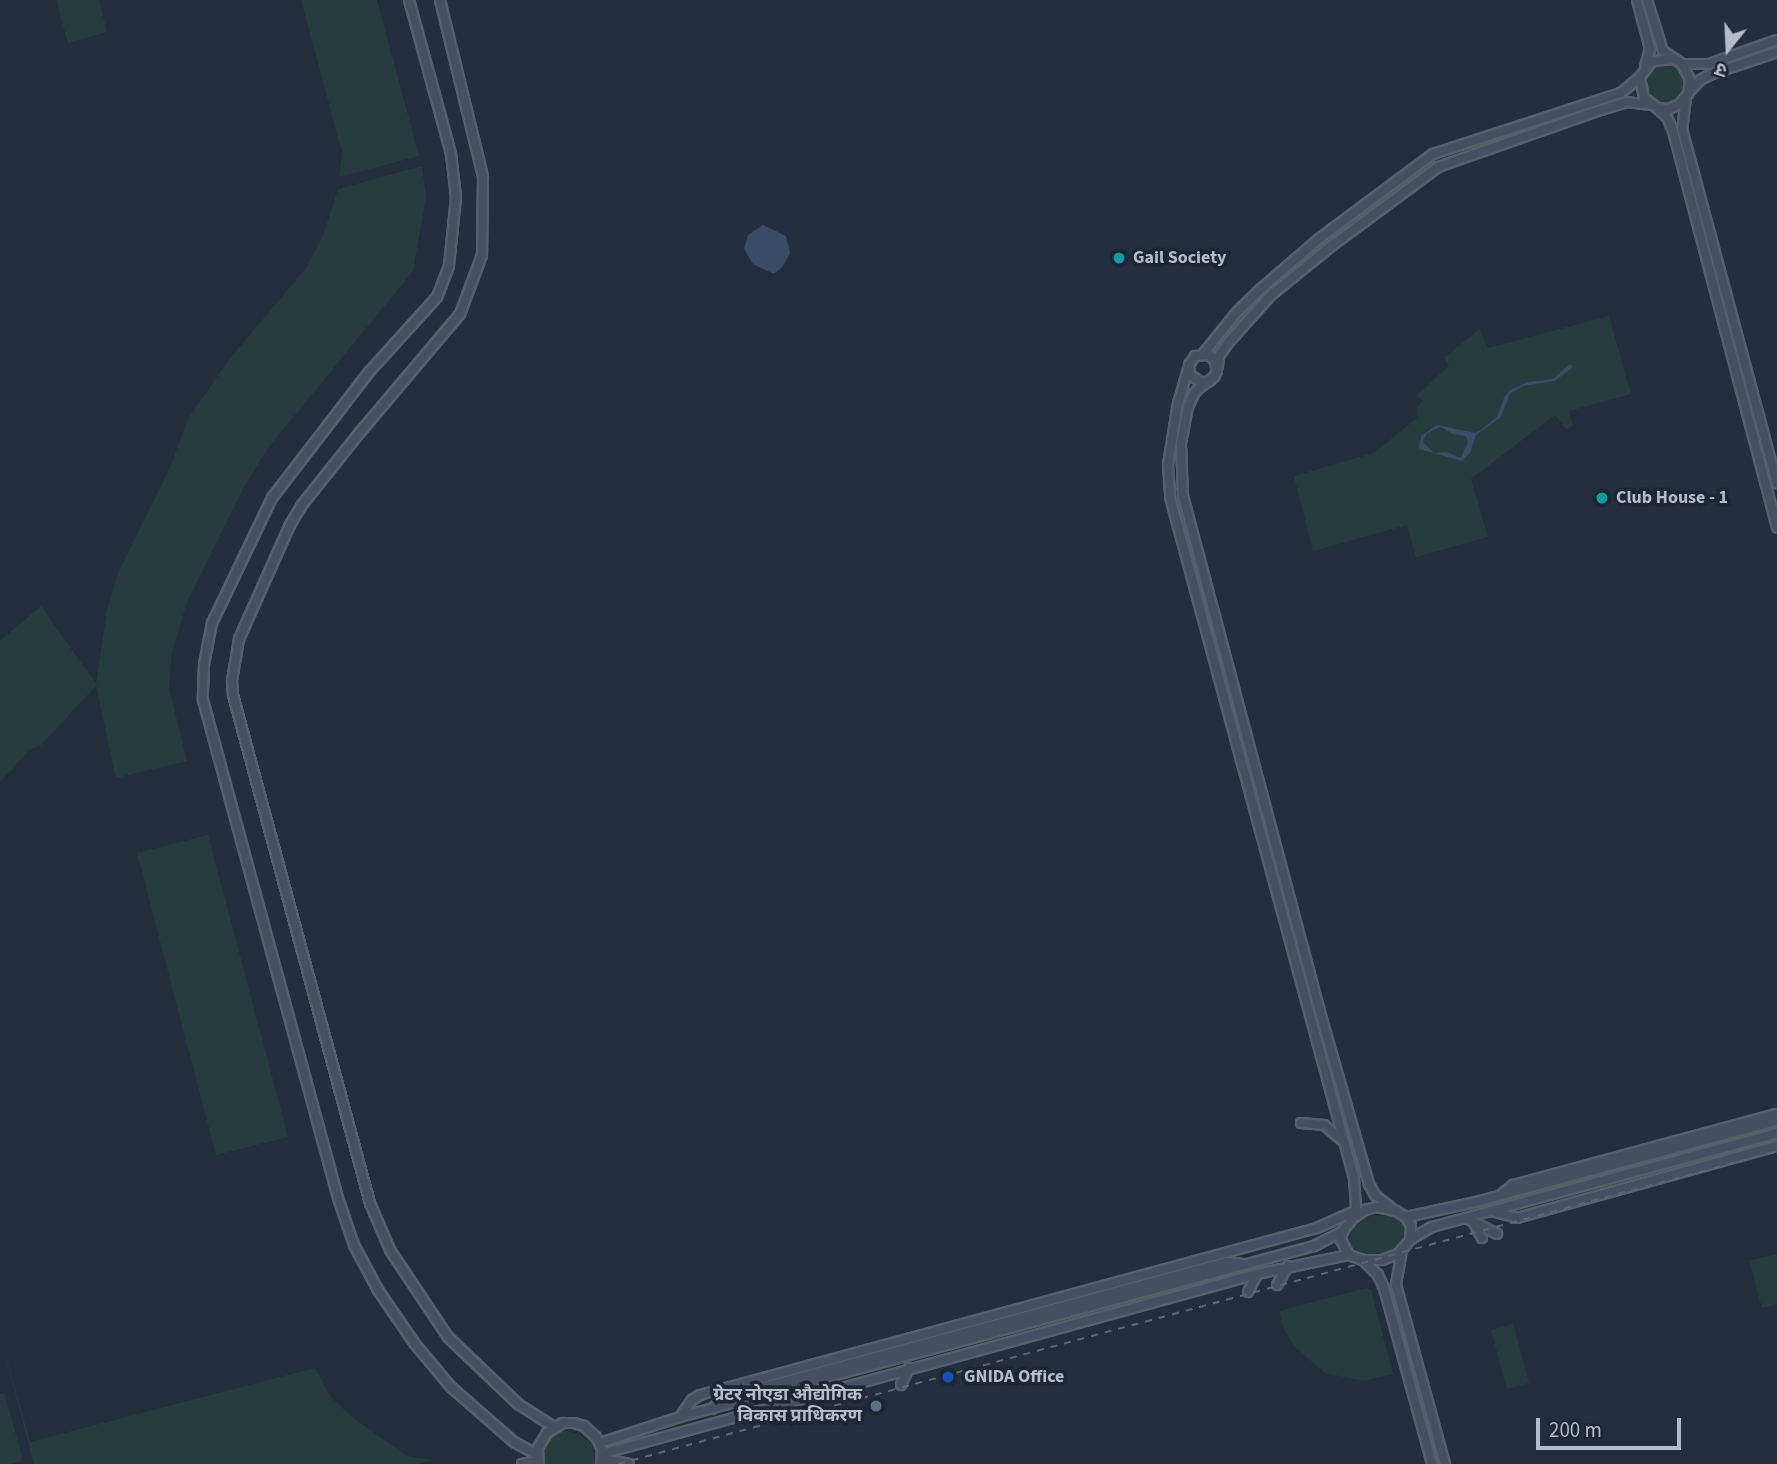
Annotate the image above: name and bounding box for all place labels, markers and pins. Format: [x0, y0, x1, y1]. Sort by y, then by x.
place label: Gail Society [1133, 247, 1226, 269]
marker: Gail Society [1111, 250, 1127, 266]
place label: Club House - 1 [1616, 487, 1728, 509]
marker: Club House - 1 [1594, 490, 1610, 506]
place label: GNIDA Office [964, 1366, 1064, 1388]
marker: GNIDA Office [938, 1367, 958, 1387]
place label: ग्रेटर नोएडा औद्योगिक विकास प्राधिकरण [713, 1385, 862, 1428]
marker: ग्रेटर नोएडा औद्योगिक विकास प्राधिकरण [868, 1398, 884, 1414]

